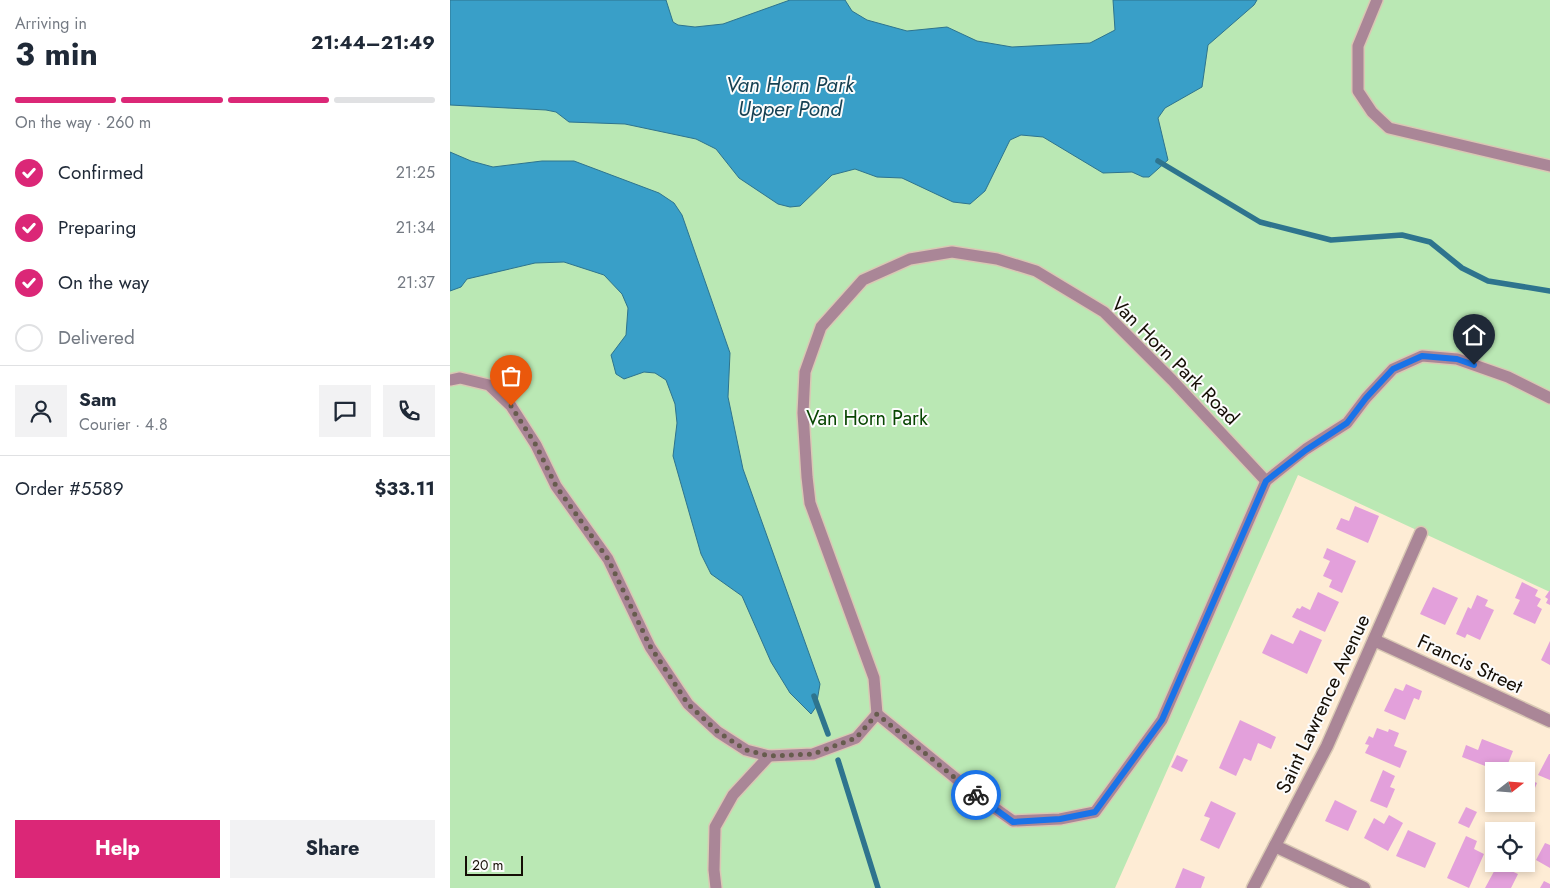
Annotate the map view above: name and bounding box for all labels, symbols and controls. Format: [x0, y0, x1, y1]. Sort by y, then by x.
text: Arriving in [15, 12, 87, 35]
text: 21:44–21:49 [311, 29, 435, 56]
text: 3 min [15, 31, 98, 77]
water label: Van Horn Park Upper Pond [726, 70, 855, 124]
text: On the way · 260 m [15, 111, 151, 134]
icon: check [15, 159, 43, 187]
text: Confirmed [58, 159, 144, 186]
text: 21:25 [396, 161, 435, 184]
icon: check [15, 214, 43, 242]
text: Preparing [58, 214, 136, 241]
text: 21:34 [396, 216, 435, 239]
icon: check [15, 269, 43, 297]
text: On the way [58, 269, 149, 296]
text: 21:37 [397, 271, 435, 294]
street label: Van Horn Park Road [1104, 290, 1246, 432]
pin [1453, 314, 1495, 365]
icon: home [1460, 321, 1488, 349]
text: Delivered [58, 324, 135, 351]
pin [490, 355, 532, 406]
icon: bag [497, 362, 525, 390]
button: person [15, 385, 67, 437]
button: chat [319, 385, 371, 437]
button: phone [383, 385, 435, 437]
text: Sam [79, 386, 117, 413]
park label: Van Horn Park [806, 404, 928, 433]
text: Courier · 4.8 [79, 413, 168, 436]
text: Order #5589 [15, 475, 124, 502]
text: $33.11 [374, 475, 435, 502]
street label: Saint Lawrence Avenue [1269, 610, 1377, 798]
street label: Francis Street [1413, 627, 1528, 701]
north arrow [1485, 762, 1535, 812]
map controls [1485, 762, 1535, 872]
courier [951, 770, 1001, 820]
icon: bike [962, 781, 990, 809]
button: Help [15, 820, 220, 878]
button: Share [230, 820, 435, 878]
button: locate [1485, 822, 1535, 872]
scale bar [465, 853, 522, 876]
text: 20 m [472, 855, 504, 875]

